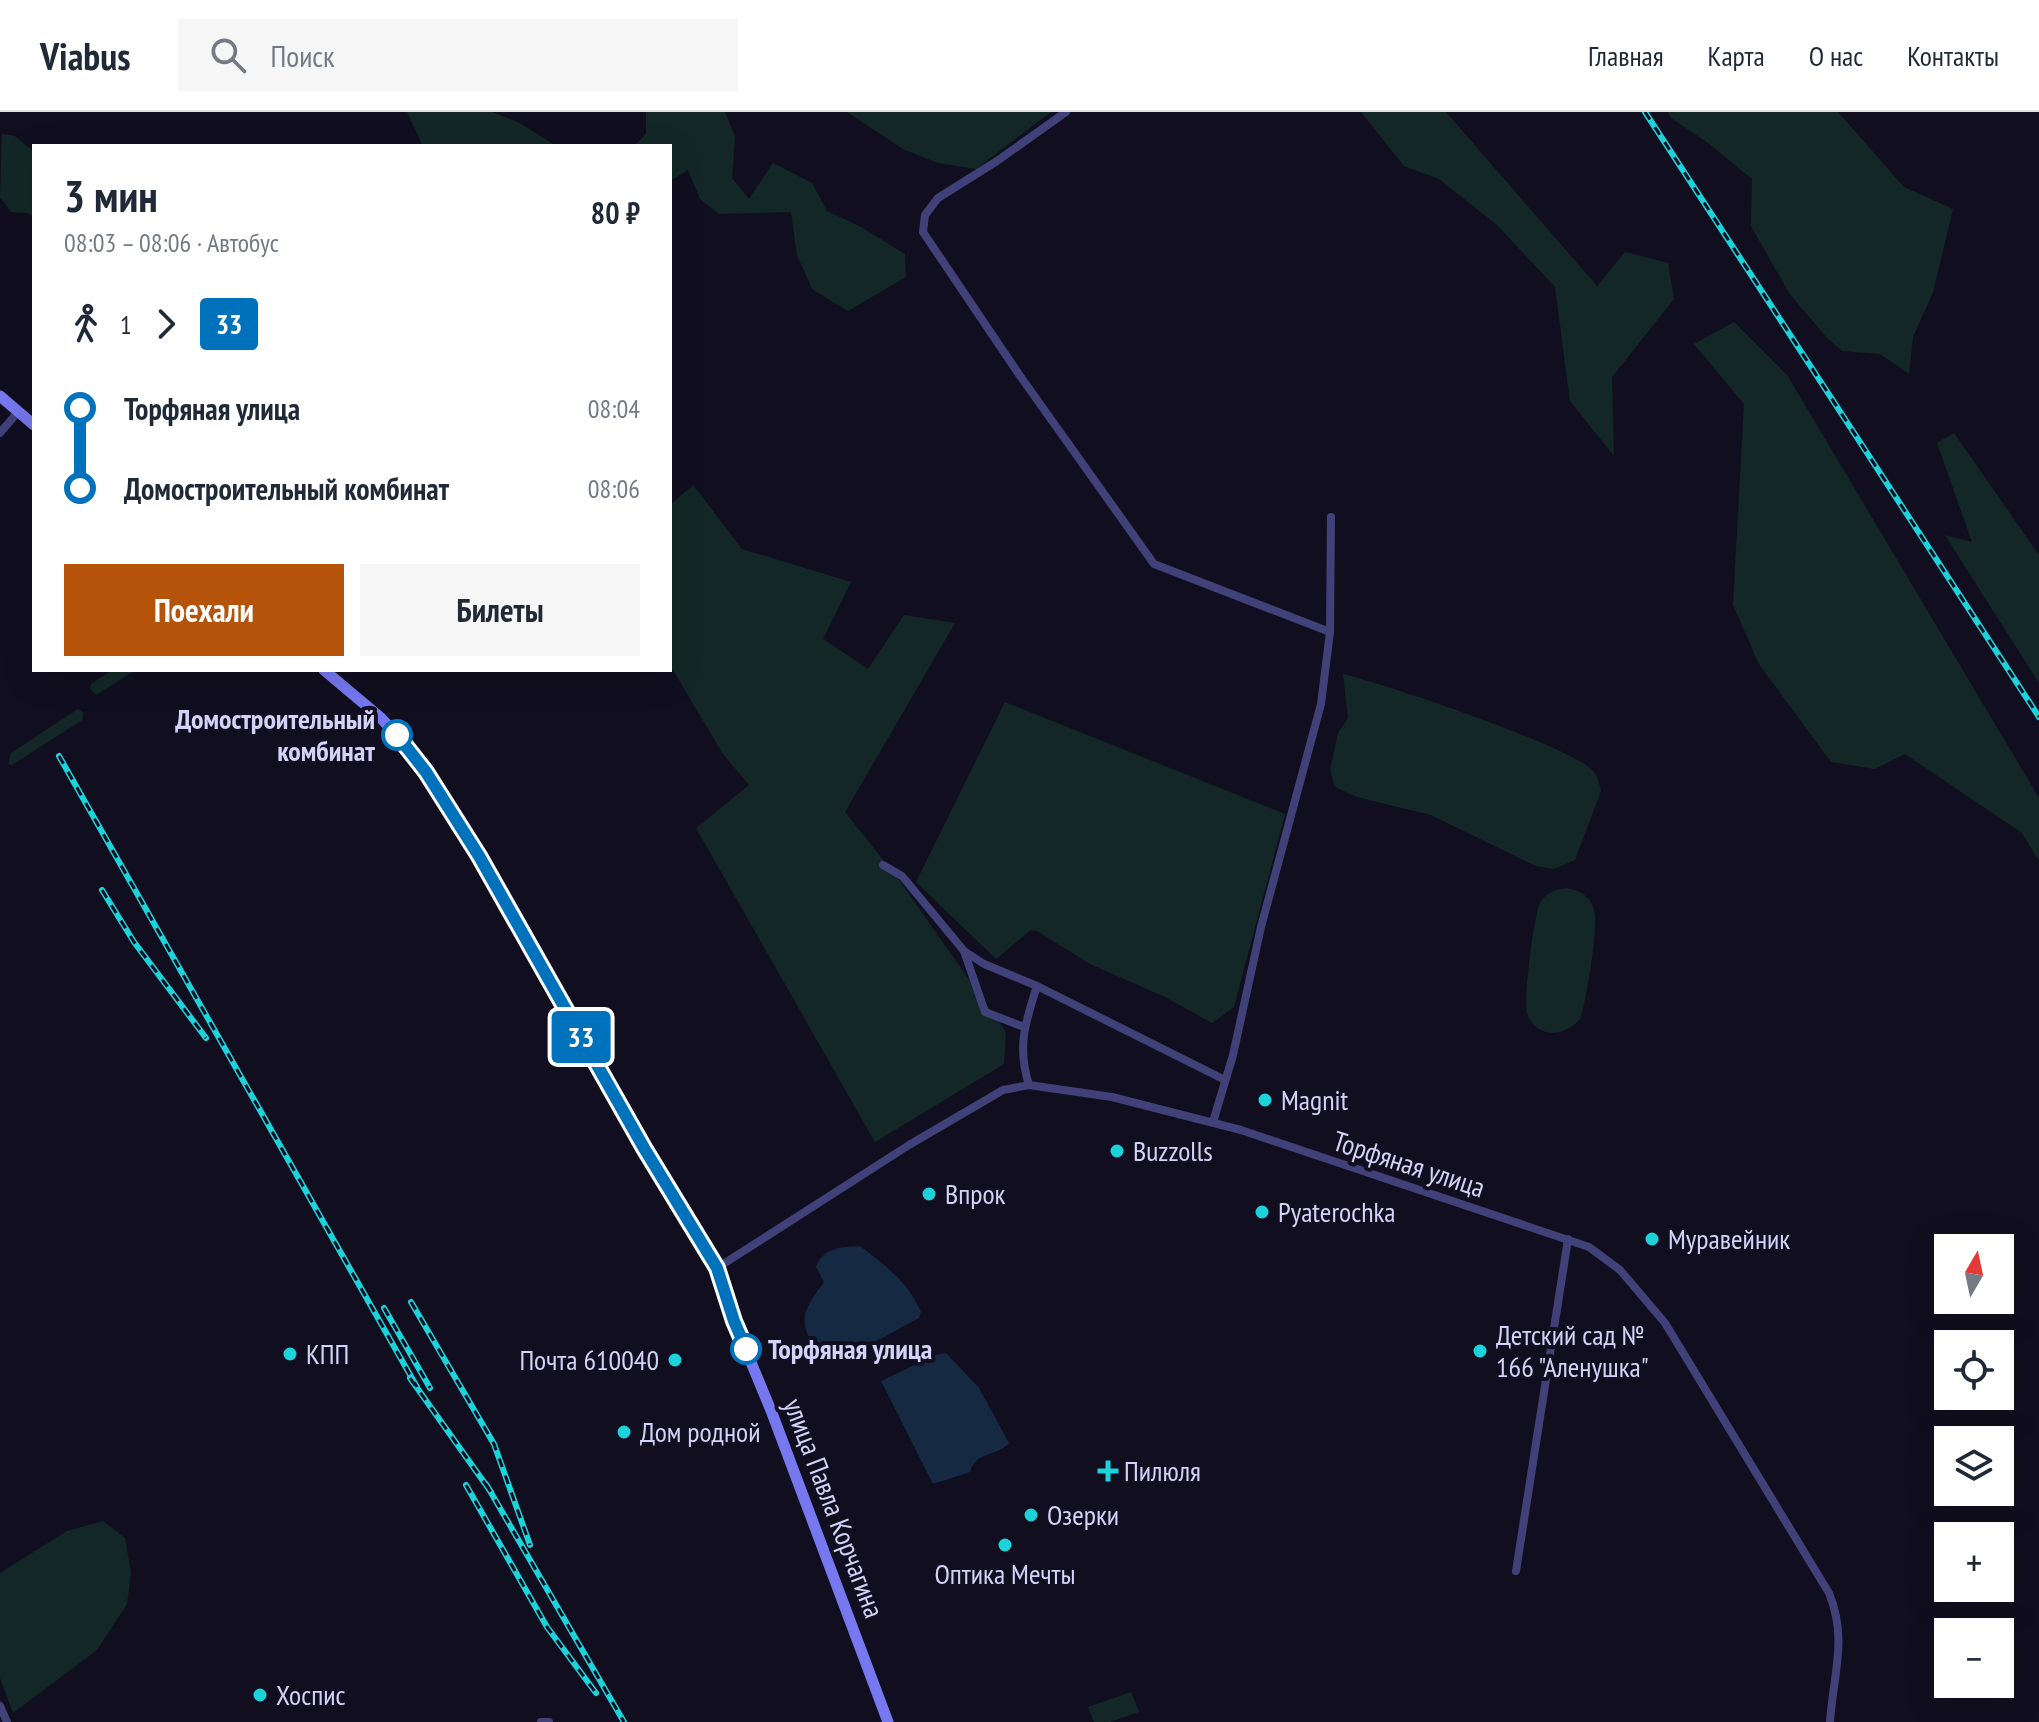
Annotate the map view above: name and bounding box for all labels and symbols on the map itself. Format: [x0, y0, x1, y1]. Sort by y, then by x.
place label: Домостроительный комбинат [175, 700, 375, 769]
marker: Домостроительный комбинат [382, 720, 412, 750]
line badge: 33 [545, 1011, 617, 1063]
place label: Magnit [1281, 1081, 1349, 1118]
marker: Magnit [1256, 1091, 1274, 1109]
street label: Торфяная улица [1329, 1122, 1490, 1205]
place label: Buzzolls [1133, 1132, 1213, 1169]
marker: Buzzolls [1108, 1142, 1126, 1160]
place label: Впрок [945, 1175, 1006, 1212]
marker: Впрок [920, 1185, 938, 1203]
place label: Pyaterochka [1278, 1193, 1396, 1230]
marker: Pyaterochka [1253, 1203, 1271, 1221]
place label: Муравейник [1668, 1220, 1790, 1257]
marker: Муравейник [1643, 1230, 1661, 1248]
north arrow [1934, 1234, 2014, 1314]
place label: Детский сад № 166 "Аленушка" [1496, 1316, 1649, 1385]
place label: Торфяная улица [768, 1330, 932, 1367]
marker: Торфяная улица [731, 1334, 761, 1364]
place label: КПП [306, 1335, 349, 1372]
place label: Почта 610040 [519, 1341, 659, 1378]
marker: Детский сад № 166 "Аленушка" [1471, 1342, 1489, 1360]
marker: КПП [281, 1345, 299, 1363]
marker: Почта 610040 [666, 1351, 684, 1369]
street label: улица Павла Корчагина [776, 1393, 893, 1623]
place label: Дом родной [640, 1413, 760, 1450]
marker: Дом родной [615, 1423, 633, 1441]
place label: Пилюля [1124, 1452, 1201, 1489]
marker: Пилюля [1099, 1462, 1117, 1480]
place label: Озерки [1047, 1496, 1119, 1533]
marker: Озерки [1022, 1506, 1040, 1524]
marker: Оптика Мечты [996, 1536, 1014, 1554]
place label: Оптика Мечты [934, 1555, 1076, 1592]
place label: Хоспис [276, 1676, 346, 1713]
marker: Хоспис [251, 1686, 269, 1704]

